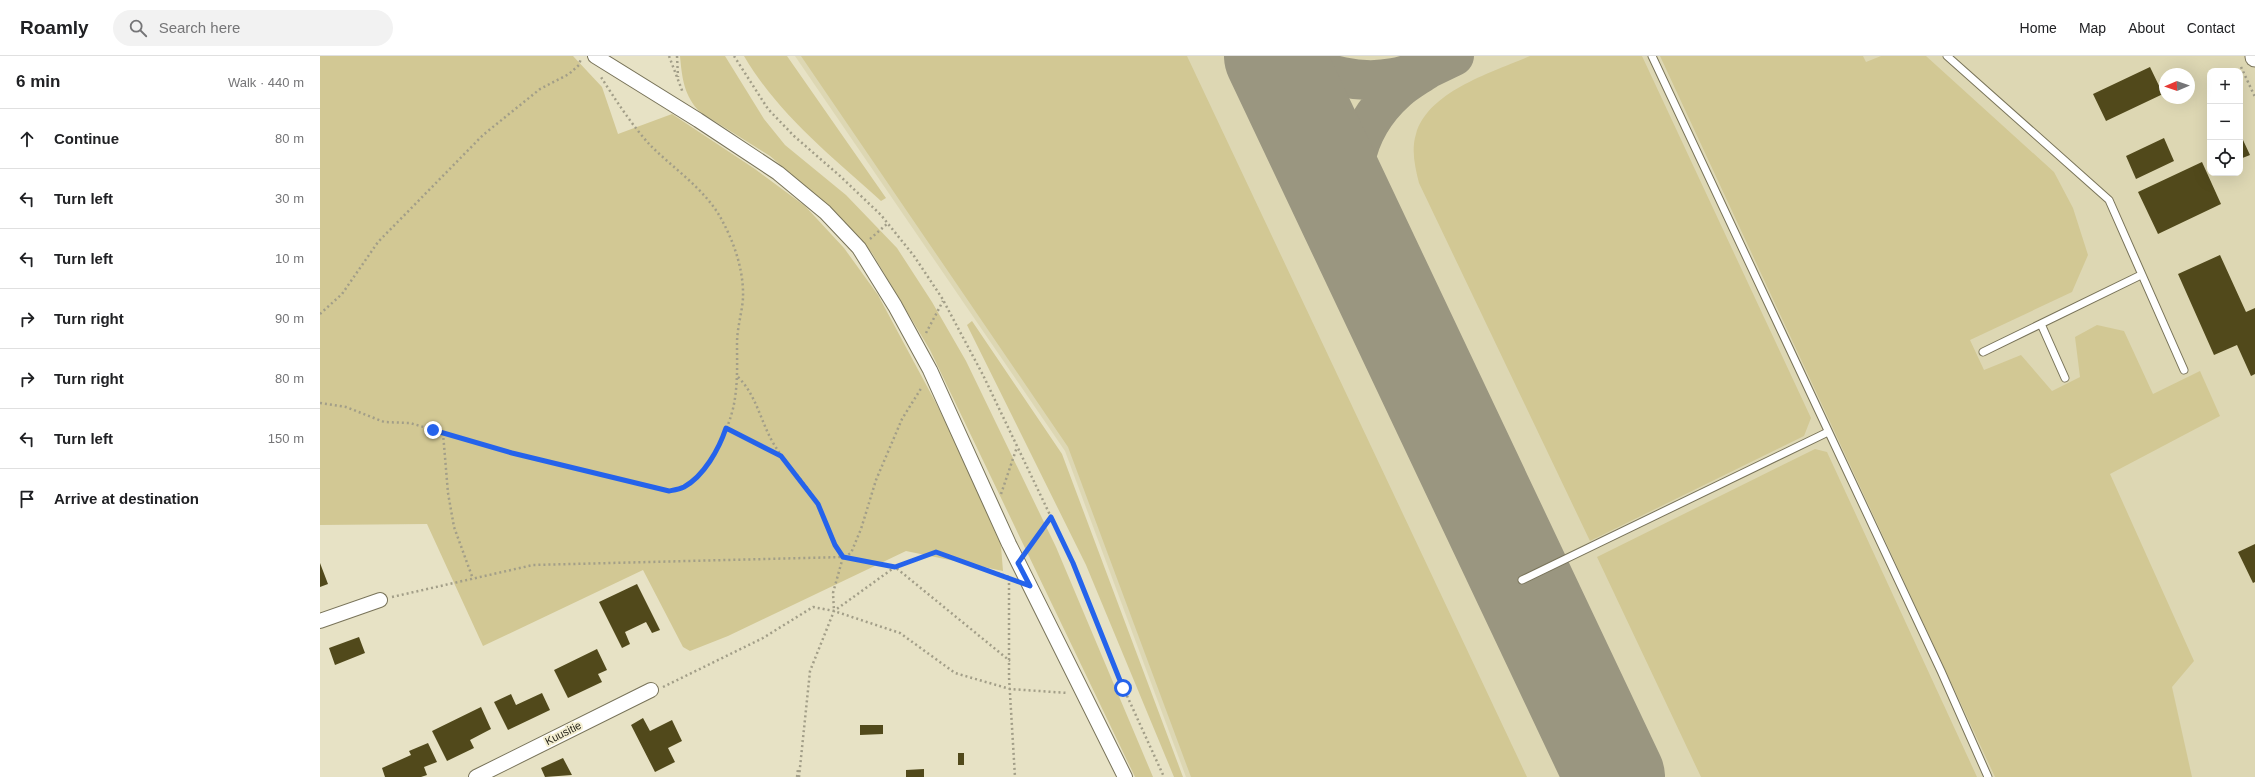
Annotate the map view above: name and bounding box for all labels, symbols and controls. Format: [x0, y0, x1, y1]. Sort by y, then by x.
search box [113, 10, 393, 46]
text: Roamly [20, 17, 89, 38]
icon: search [127, 17, 149, 39]
text: Search here [159, 19, 240, 36]
text: Home [2020, 20, 2057, 36]
text: Map [2079, 20, 2106, 36]
text: About [2128, 20, 2165, 36]
text: Contact [2187, 20, 2235, 36]
north arrow [2159, 68, 2195, 104]
map controls [2207, 68, 2243, 176]
button: + [2207, 68, 2243, 104]
text: 6 min [16, 72, 60, 91]
text: Walk · 440 m [228, 75, 304, 90]
button: − [2207, 104, 2243, 140]
icon: ahead [16, 128, 38, 150]
text: Continue [54, 130, 119, 147]
text: 80 m [275, 131, 304, 146]
button: locate [2207, 140, 2243, 176]
icon: left [16, 188, 38, 210]
text: Turn left [54, 190, 113, 207]
text: 30 m [275, 191, 304, 206]
icon: left [16, 248, 38, 270]
text: Turn left [54, 250, 113, 267]
text: 10 m [275, 251, 304, 266]
icon: right [16, 308, 38, 330]
text: Turn right [54, 310, 124, 327]
text: 90 m [275, 311, 304, 326]
icon: right [16, 368, 38, 390]
text: Turn right [54, 370, 124, 387]
text: 80 m [275, 371, 304, 386]
route end [424, 421, 442, 439]
icon: left [16, 428, 38, 450]
text: Turn left [54, 430, 113, 447]
text: 150 m [268, 431, 304, 446]
icon: arrive [16, 488, 38, 510]
text: Arrive at destination [54, 490, 199, 507]
route start [1114, 679, 1132, 697]
street label: Kuusitie [543, 719, 583, 747]

